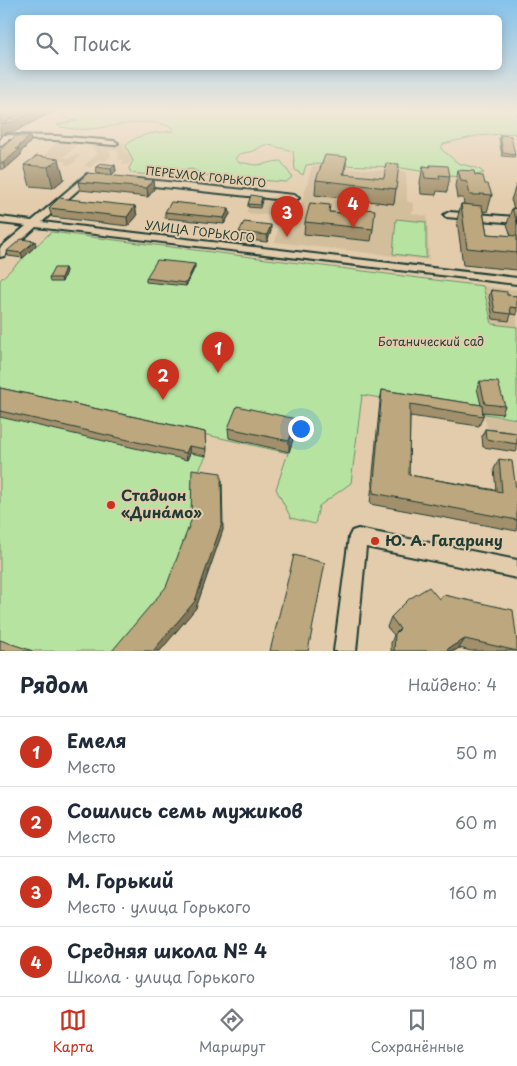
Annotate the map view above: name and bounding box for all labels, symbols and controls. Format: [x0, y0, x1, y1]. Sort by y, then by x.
search box [15, 15, 502, 70]
icon: search [33, 29, 61, 57]
text: Поиск [73, 29, 131, 57]
street label: ПЕРЕУЛОК ГОРЬКОГО [145, 162, 267, 191]
pin: 4 [337, 187, 369, 228]
pin: 3 [271, 196, 303, 237]
street label: УЛИЦА ГОРЬКОГО [144, 215, 256, 247]
pin: 1 [202, 332, 234, 373]
park label: Ботанический сад [378, 332, 484, 350]
pin: 2 [147, 359, 179, 400]
your location [288, 416, 314, 442]
place label: Стадион «Дина́мо» [121, 483, 202, 523]
marker: Стадион «Дина́мо» [105, 499, 117, 511]
place label: Ю. А. Гагарину [385, 528, 503, 551]
marker: Ю. А. Гагарину [369, 535, 381, 547]
text: Рядом [20, 668, 88, 700]
text: Найдено: 4 [408, 672, 497, 696]
text: Емеля [67, 726, 126, 754]
text: 1 [32, 740, 40, 764]
text: 50 m [456, 740, 497, 764]
text: Место [67, 754, 116, 778]
text: Сошлись семь мужиков [67, 796, 303, 824]
text: 2 [30, 810, 42, 834]
text: 60 m [455, 810, 497, 834]
text: Место [67, 824, 116, 848]
text: М. Горький [67, 866, 174, 894]
text: 3 [31, 880, 41, 904]
text: 160 m [449, 880, 497, 904]
text: Место · улица Горького [67, 894, 251, 918]
text: Средняя школа № 4 [67, 936, 267, 964]
text: 4 [31, 950, 41, 974]
text: 180 m [449, 950, 497, 974]
text: Школа · улица Горького [67, 964, 255, 988]
tab: Карта [53, 1006, 94, 1057]
tab: Маршрут [199, 1006, 265, 1057]
tab: Сохранённые [371, 1006, 464, 1057]

